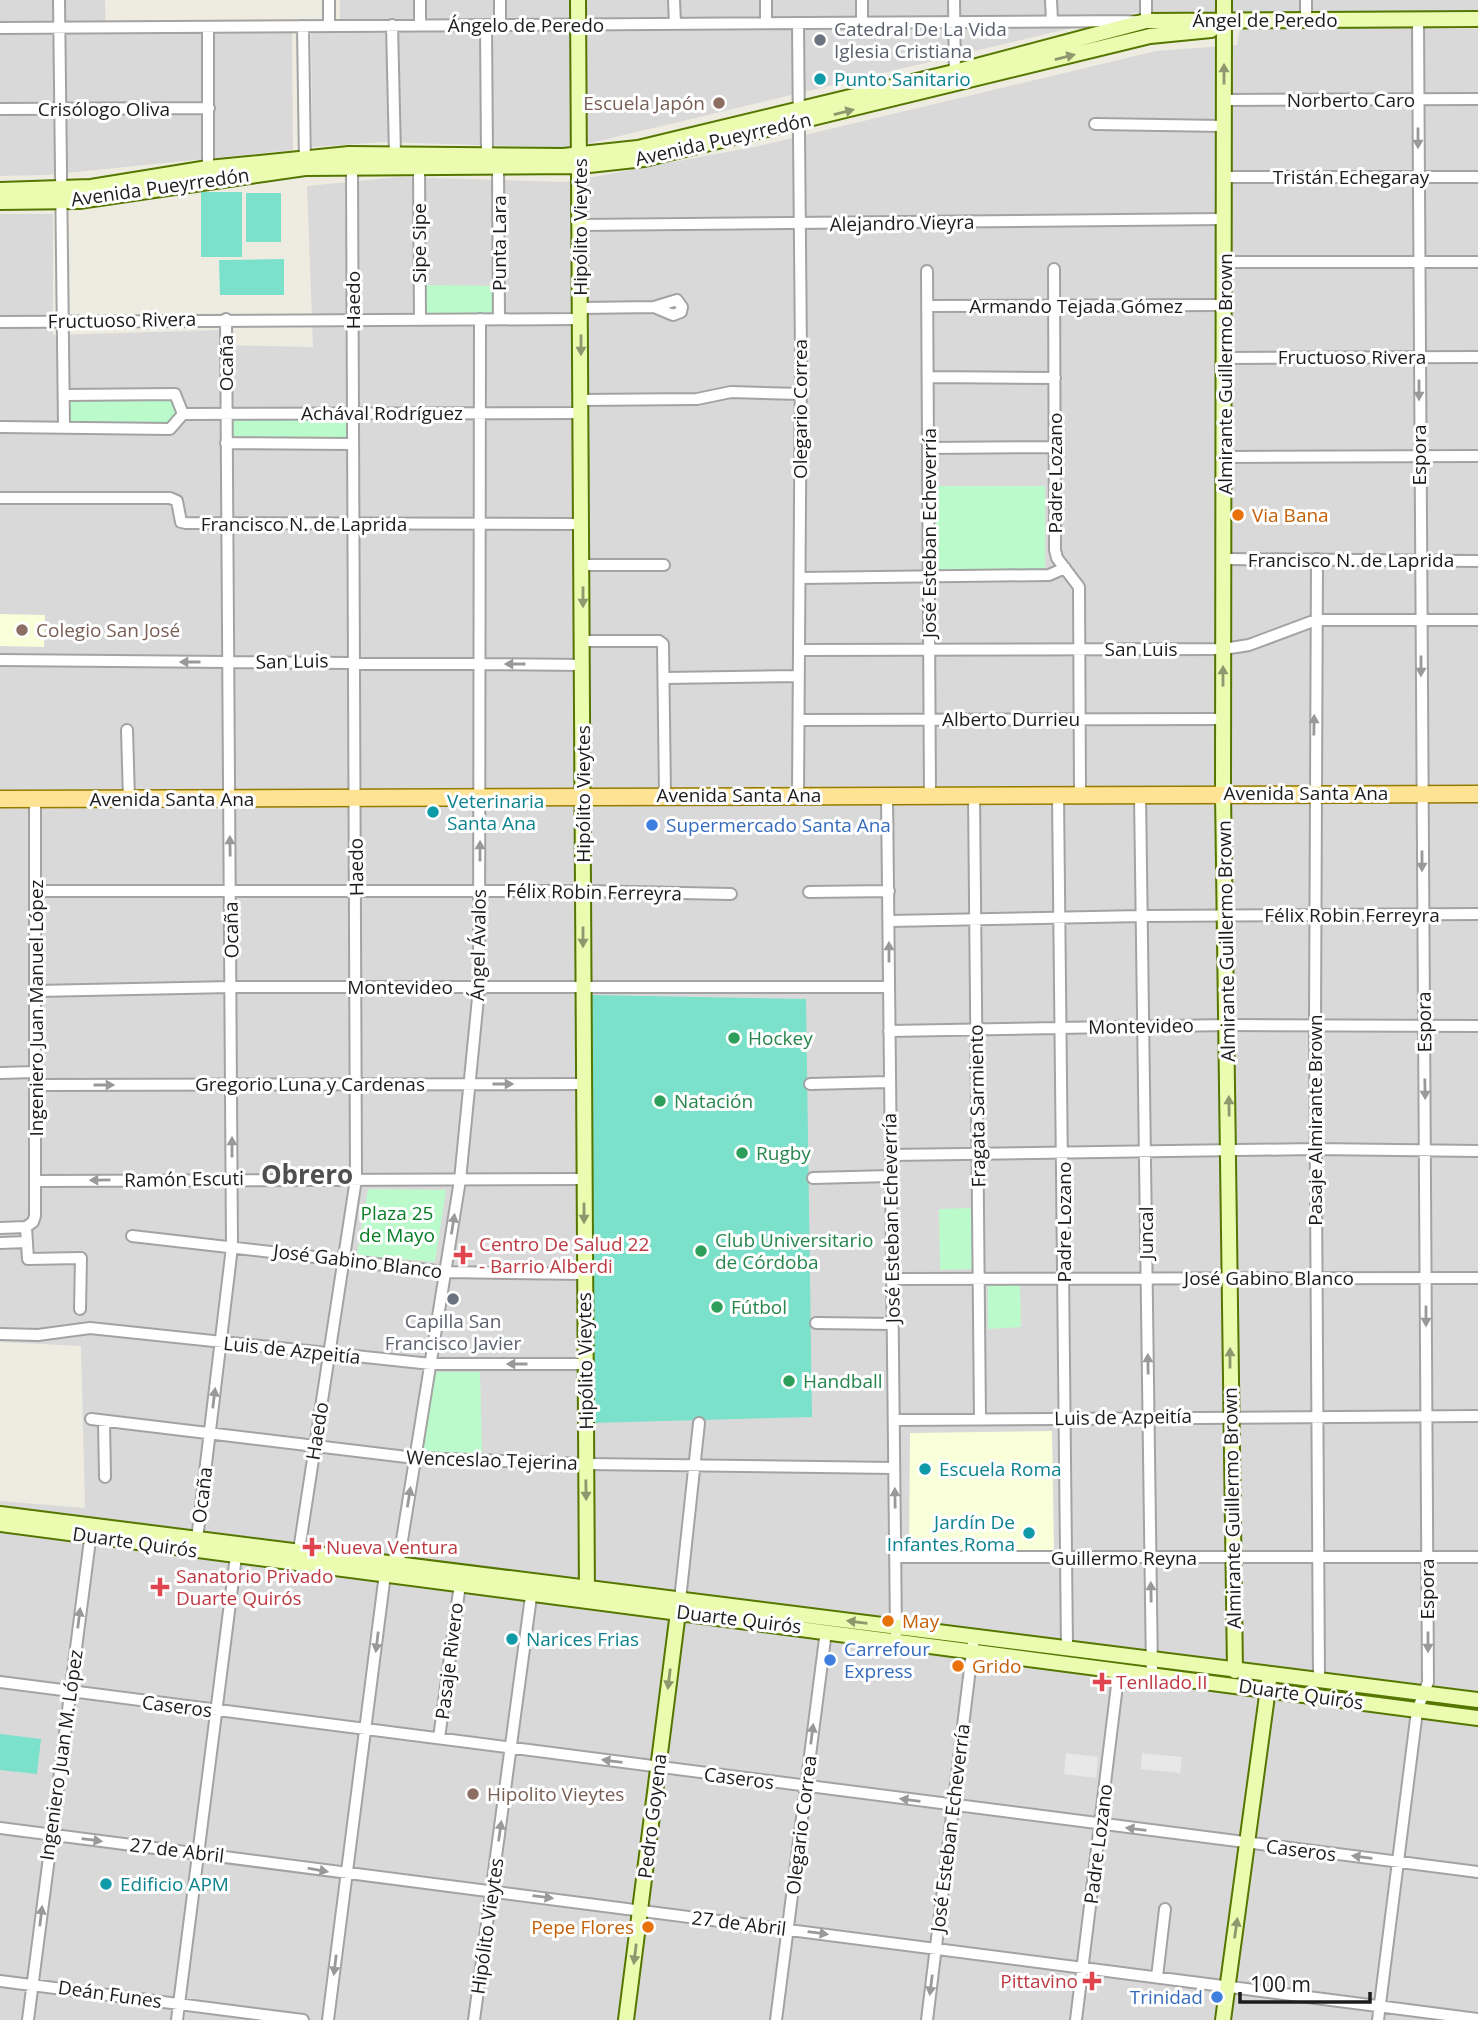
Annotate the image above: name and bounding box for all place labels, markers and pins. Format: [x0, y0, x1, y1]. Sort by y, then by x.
place label: Catedral De La Vida Iglesia Cristiana [834, 16, 1007, 64]
marker: Catedral De La Vida Iglesia Cristiana [812, 32, 828, 48]
place label: Punto Sanitario [834, 66, 971, 92]
marker: Punto Sanitario [812, 71, 828, 87]
place label: Escuela Japón [583, 90, 705, 116]
marker: Escuela Japón [711, 95, 727, 111]
place label: Via Bana [1252, 502, 1329, 528]
marker: Via Bana [1230, 507, 1246, 523]
place label: Colegio San José [36, 617, 180, 643]
marker: Colegio San José [14, 622, 30, 638]
place label: Veterinaria Santa Ana [447, 788, 544, 836]
marker: Veterinaria Santa Ana [425, 804, 441, 820]
place label: Supermercado Santa Ana [666, 812, 891, 838]
marker: Supermercado Santa Ana [644, 817, 660, 833]
place label: Hockey [748, 1025, 813, 1051]
marker: Hockey [726, 1030, 742, 1046]
place label: Natación [674, 1088, 753, 1114]
marker: Natación [652, 1093, 668, 1109]
place label: Rugby [756, 1140, 811, 1166]
marker: Rugby [734, 1145, 750, 1161]
place label: Club Universitario de Córdoba [715, 1227, 873, 1275]
place label: Centro De Salud 22 - Barrio Alberdi [479, 1231, 649, 1279]
marker: Club Universitario de Córdoba [693, 1243, 709, 1259]
marker: Centro De Salud 22 - Barrio Alberdi [453, 1245, 473, 1265]
marker: Capilla San Francisco Javier [445, 1291, 461, 1307]
place label: Fútbol [731, 1294, 787, 1320]
marker: Fútbol [709, 1299, 725, 1315]
place label: Capilla San Francisco Javier [385, 1308, 522, 1356]
place label: Handball [803, 1368, 883, 1394]
marker: Handball [781, 1373, 797, 1389]
place label: Escuela Roma [939, 1456, 1062, 1482]
marker: Escuela Roma [917, 1461, 933, 1477]
place label: Jardín De Infantes Roma [887, 1509, 1015, 1557]
marker: Jardín De Infantes Roma [1021, 1525, 1037, 1541]
place label: Nueva Ventura [326, 1534, 458, 1560]
marker: Nueva Ventura [304, 1539, 320, 1555]
place label: Sanatorio Privado Duarte Quirós [176, 1563, 333, 1611]
marker: Sanatorio Privado Duarte Quirós [150, 1577, 170, 1597]
place label: May [902, 1608, 940, 1634]
marker: May [880, 1613, 896, 1629]
place label: Narices Frias [526, 1626, 639, 1652]
marker: Narices Frias [504, 1631, 520, 1647]
place label: Carrefour Express [844, 1636, 930, 1684]
marker: Carrefour Express [822, 1652, 838, 1668]
place label: Grido [972, 1653, 1021, 1679]
marker: Grido [950, 1658, 966, 1674]
place label: Tenllado II [1116, 1669, 1208, 1695]
marker: Tenllado II [1094, 1674, 1110, 1690]
place label: Hipolito Vieytes [487, 1781, 624, 1807]
marker: Hipolito Vieytes [465, 1786, 481, 1802]
place label: Edificio APM [120, 1871, 229, 1897]
marker: Edificio APM [98, 1876, 114, 1892]
place label: Pepe Flores [531, 1914, 634, 1940]
marker: Pepe Flores [640, 1919, 656, 1935]
place label: Pittavino [1000, 1968, 1078, 1994]
marker: Pittavino [1084, 1973, 1100, 1989]
place label: Trinidad [1130, 1984, 1203, 2010]
marker: Trinidad [1209, 1989, 1225, 2005]

